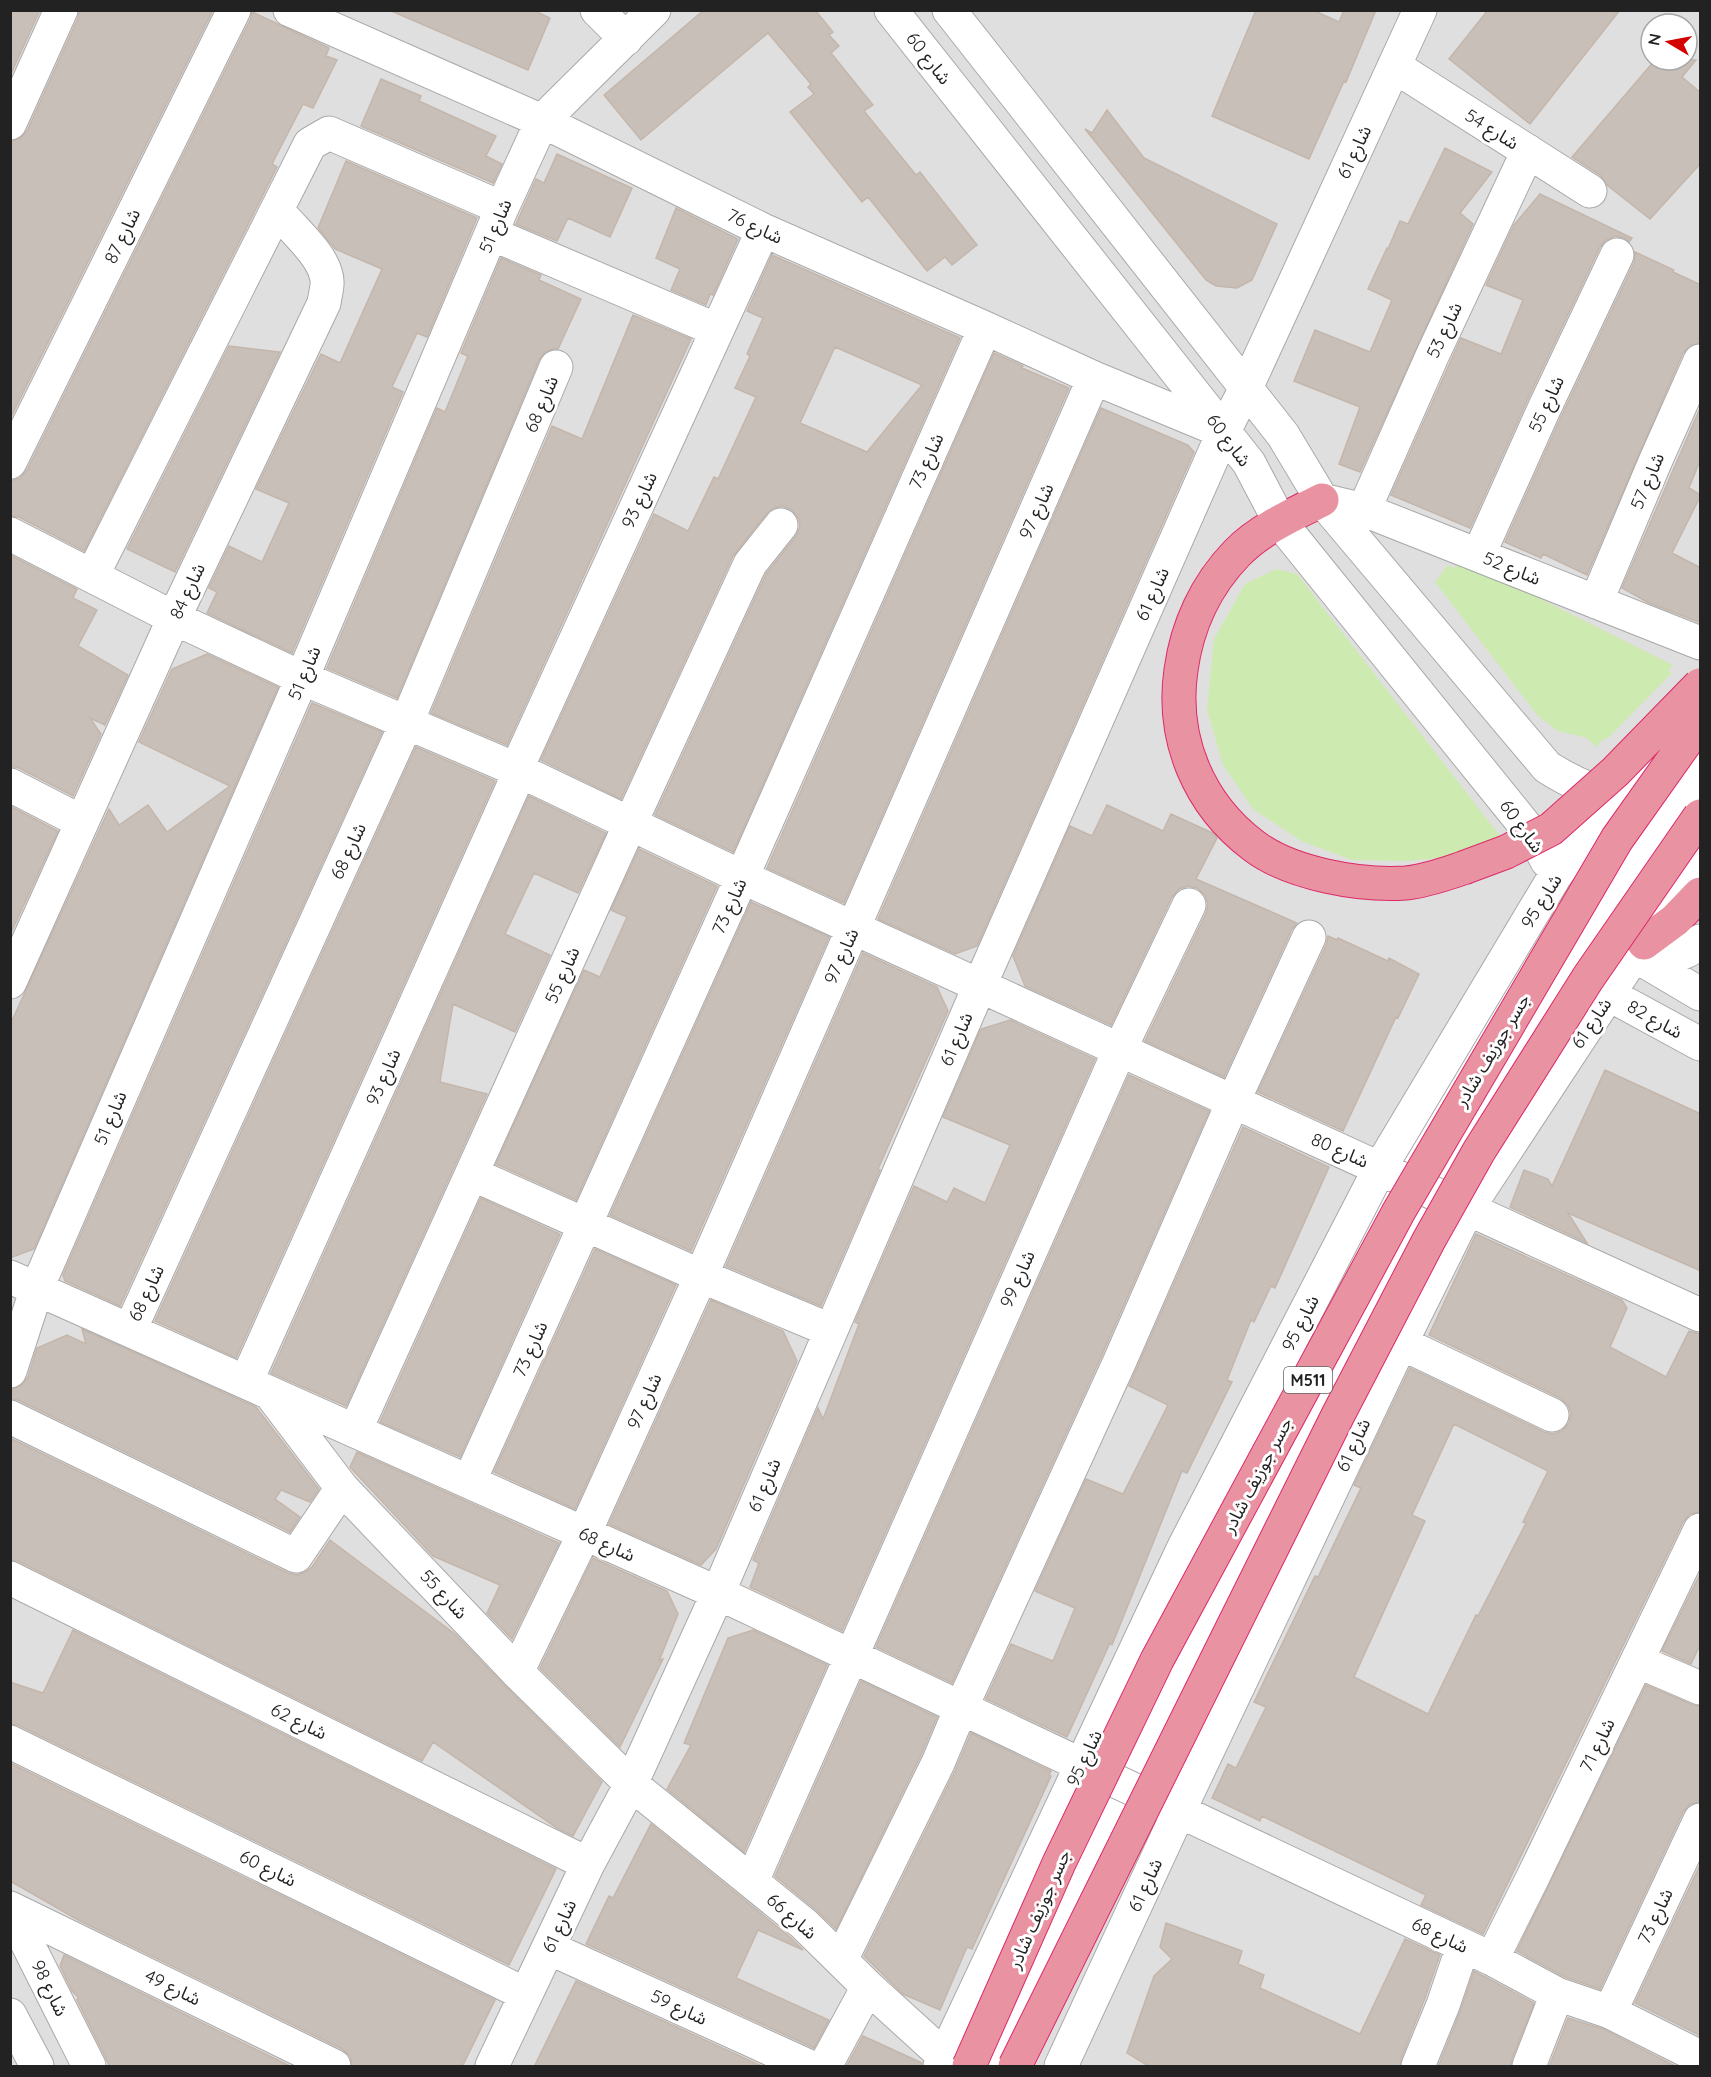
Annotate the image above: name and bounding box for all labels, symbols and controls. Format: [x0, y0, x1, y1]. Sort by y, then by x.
north arrow [1639, 12, 1699, 72]
street label: شارع 60 [899, 27, 957, 91]
text: N [1643, 32, 1665, 47]
street label: شارع 54 [1459, 104, 1523, 157]
street label: شارع 61 [1332, 122, 1379, 184]
street label: شارع 51 [473, 196, 519, 258]
street label: شارع 76 [722, 203, 786, 251]
street label: شارع 87 [99, 205, 148, 269]
street label: شارع 53 [1421, 298, 1470, 363]
street label: شارع 68 [519, 372, 566, 437]
street label: شارع 55 [1523, 372, 1572, 437]
street label: شارع 60 [1199, 409, 1256, 473]
street label: شارع 73 [904, 430, 951, 494]
street label: شارع 57 [1625, 449, 1672, 514]
street label: شارع 93 [616, 468, 665, 533]
street label: شارع 97 [1014, 479, 1061, 544]
street label: شارع 52 [1479, 546, 1544, 593]
street label: شارع 84 [164, 559, 213, 624]
street label: شارع 61 [1130, 564, 1177, 626]
street label: شارع 51 [282, 643, 328, 705]
street label: شارع 60 [1493, 795, 1549, 859]
street label: شارع 68 [325, 819, 374, 884]
street label: شارع 95 [1515, 870, 1569, 934]
street label: شارع 73 [707, 875, 754, 939]
street label: شارع 97 [819, 924, 866, 989]
street label: شارع 55 [539, 943, 587, 1008]
street label: جسر جوزيف شادر [1449, 989, 1535, 1112]
street label: شارع 61 [1566, 993, 1619, 1054]
street label: شارع 82 [1622, 994, 1687, 1046]
street label: شارع 61 [934, 1009, 980, 1071]
street label: شارع 93 [360, 1045, 408, 1110]
street label: شارع 51 [88, 1088, 134, 1150]
street label: شارع 80 [1306, 1127, 1372, 1176]
street label: شارع 99 [994, 1247, 1042, 1312]
street label: شارع 68 [123, 1261, 172, 1326]
street label: شارع 95 [1276, 1291, 1327, 1356]
street label: شارع 73 [508, 1318, 555, 1382]
road number: M511 [1284, 1367, 1332, 1393]
street label: شارع 97 [622, 1369, 669, 1434]
street label: جسر جوزيف شادر [1216, 1413, 1297, 1538]
street label: شارع 61 [1331, 1415, 1378, 1477]
street label: شارع 61 [742, 1455, 788, 1517]
street label: شارع 68 [574, 1521, 639, 1569]
street label: شارع 55 [413, 1564, 473, 1626]
street label: شارع 62 [266, 1698, 331, 1747]
street label: شارع 71 [1574, 1714, 1622, 1777]
street label: شارع 95 [1061, 1726, 1110, 1791]
street label: شارع 60 [234, 1844, 300, 1894]
street label: جسر جوزيف شادر [1002, 1846, 1075, 1973]
street label: شارع 61 [1123, 1855, 1170, 1917]
street label: شارع 73 [1632, 1885, 1681, 1949]
street label: شارع 66 [760, 1888, 822, 1946]
street label: شارع 61 [537, 1896, 584, 1958]
street label: شارع 68 [1407, 1912, 1472, 1961]
street label: شارع 98 [24, 1956, 73, 2021]
street label: شارع 49 [140, 1964, 205, 2013]
street label: شارع 59 [646, 1984, 711, 2033]

